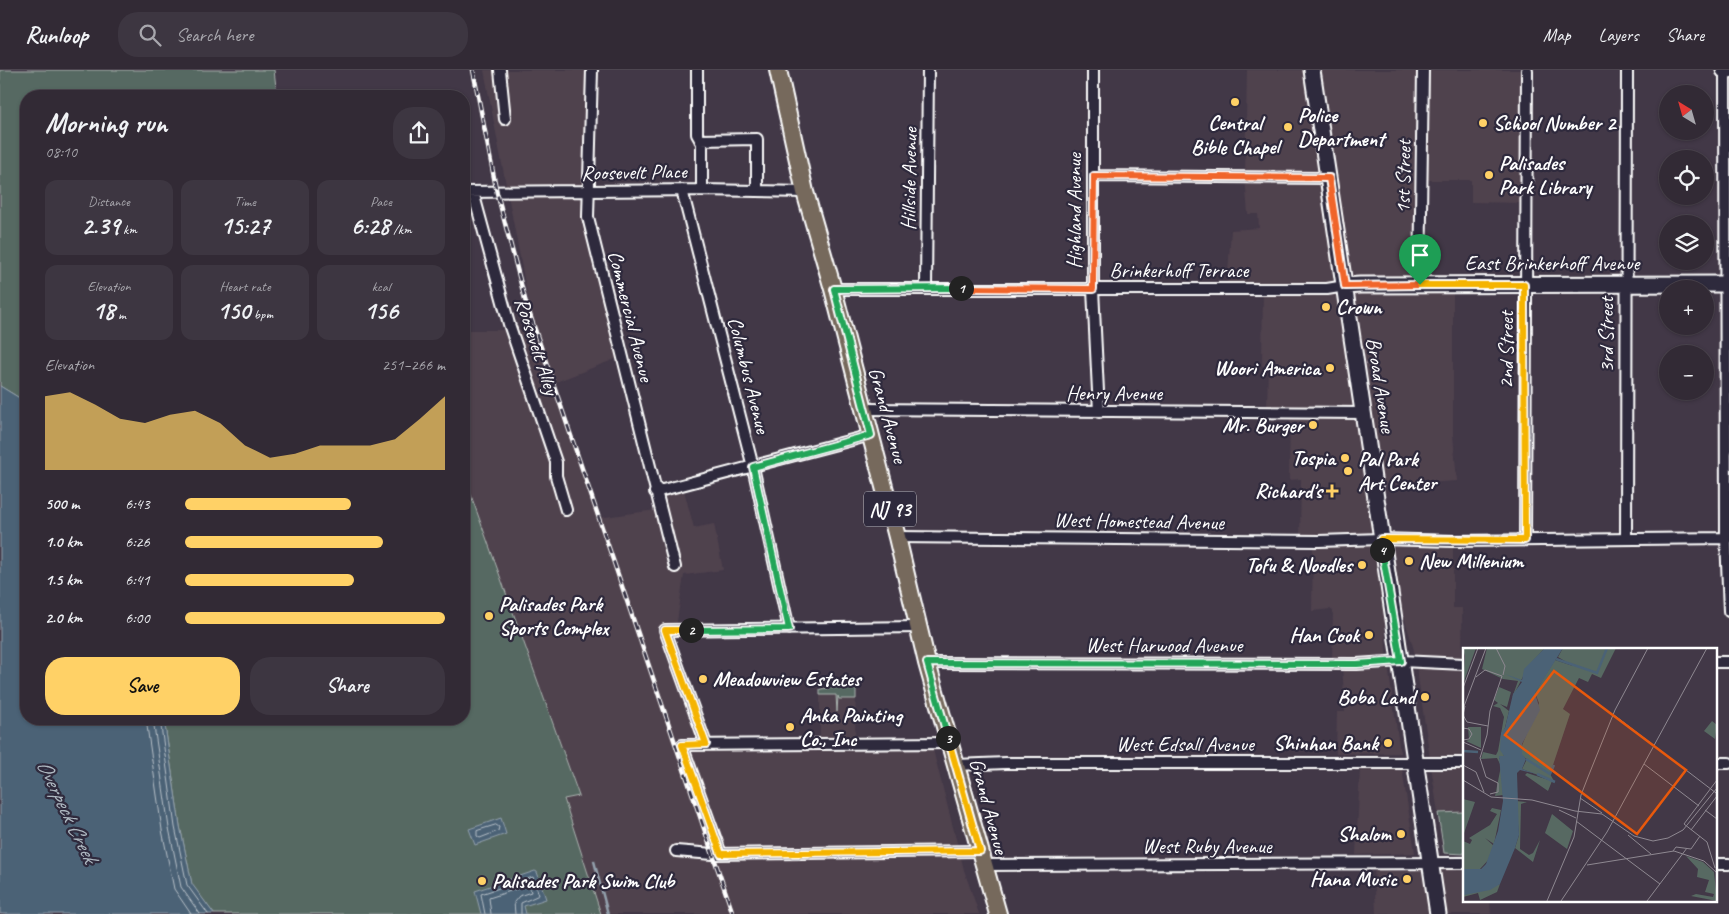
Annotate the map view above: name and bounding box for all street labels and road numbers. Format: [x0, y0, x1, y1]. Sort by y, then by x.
street label: Hillside Avenue [895, 126, 923, 231]
street label: 1st Street [1389, 138, 1417, 214]
street label: Highland Avenue [1061, 152, 1087, 269]
street label: Roosevelt Place [581, 158, 688, 186]
street label: Commercial Avenue [602, 248, 660, 386]
street label: East Brinkerhoff Avenue [1465, 250, 1641, 276]
street label: Brinkerhoff Terrace [1110, 257, 1250, 283]
street label: Roosevelt Alley [509, 294, 566, 400]
street label: 3rd Street [1593, 295, 1619, 373]
street label: 2nd Street [1493, 309, 1519, 389]
street label: Columbus Avenue [722, 314, 776, 437]
street label: Broad Avenue [1361, 336, 1402, 435]
street label: Grand Avenue [863, 364, 914, 468]
street label: Henry Avenue [1066, 380, 1163, 406]
road number: NJ 93 [864, 492, 916, 526]
street label: West Homestead Avenue [1054, 507, 1225, 536]
street label: West Harwood Avenue [1086, 632, 1244, 658]
street label: West Edsall Avenue [1116, 731, 1256, 757]
street label: Grand Avenue [964, 755, 1015, 859]
street label: West Ruby Avenue [1142, 833, 1273, 859]

